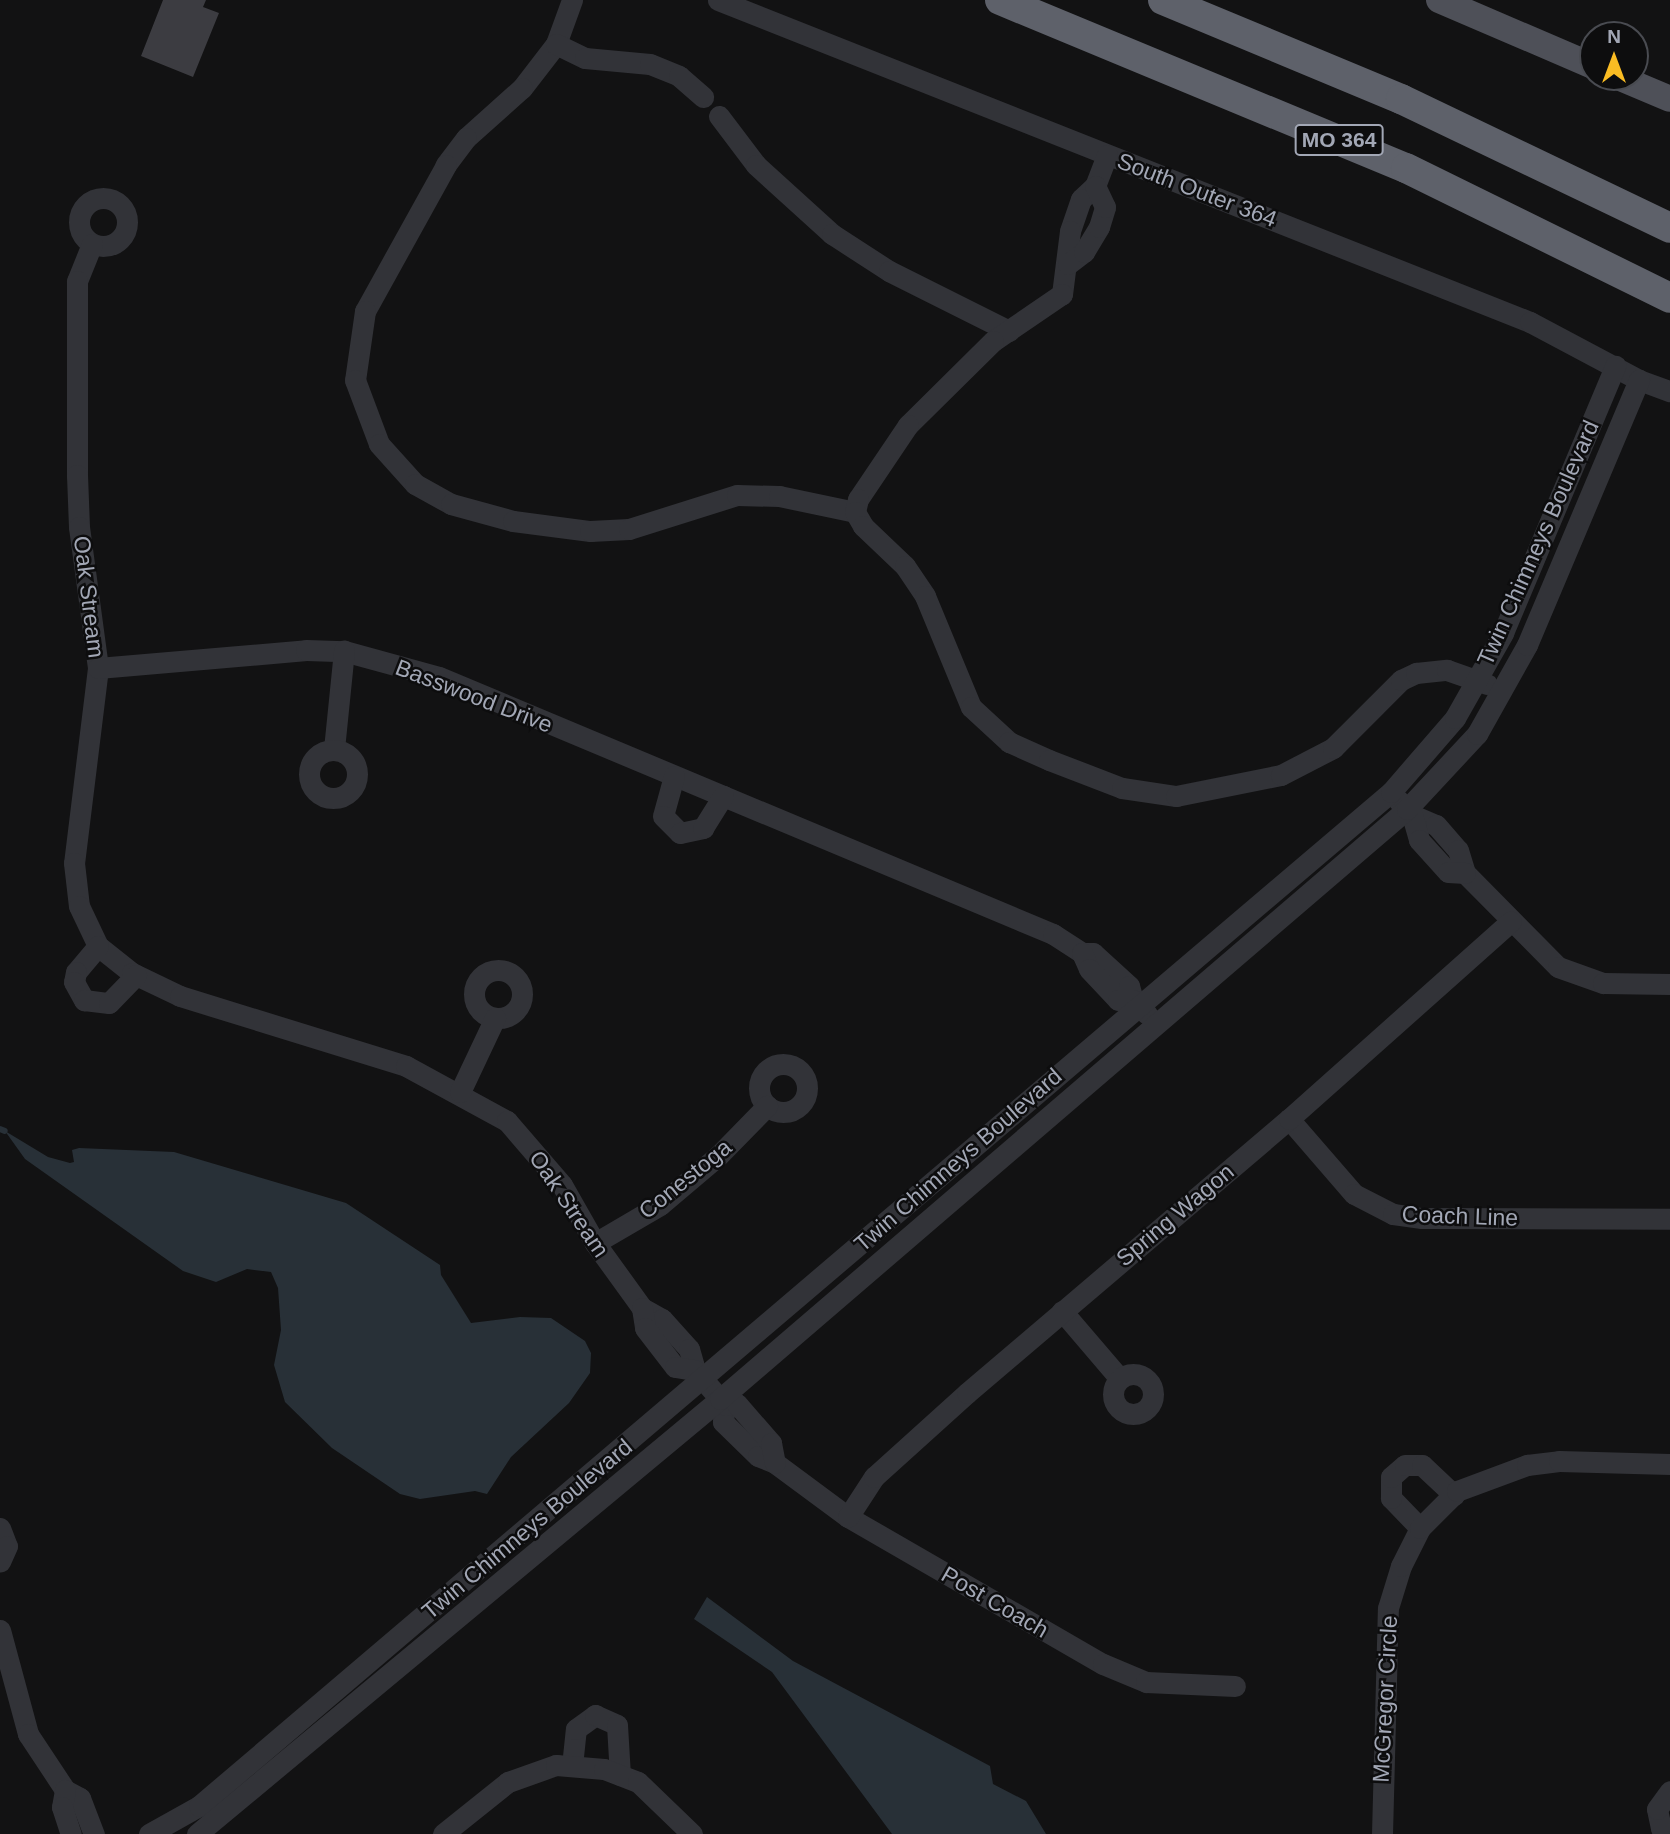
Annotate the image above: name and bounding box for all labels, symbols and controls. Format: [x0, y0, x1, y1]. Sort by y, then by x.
north arrow [1579, 21, 1649, 91]
text: N [1607, 26, 1621, 47]
road number: MO 364 [1294, 122, 1384, 158]
street label: South Outer 364 [1113, 147, 1281, 233]
street label: Twin Chimneys Boulevard [1471, 416, 1605, 670]
street label: Oak Stream [68, 534, 110, 660]
street label: Basswood Drive [391, 653, 557, 739]
street label: Twin Chimneys Boulevard [849, 1062, 1067, 1258]
street label: Conestoga [633, 1133, 737, 1225]
street label: Oak Stream [523, 1145, 615, 1263]
street label: Spring Wagon [1111, 1158, 1239, 1272]
street label: Coach Line [1401, 1200, 1519, 1232]
street label: Twin Chimneys Boulevard [416, 1433, 638, 1625]
street label: Post Coach [937, 1560, 1053, 1644]
street label: McGregor Circle [1367, 1615, 1403, 1783]

